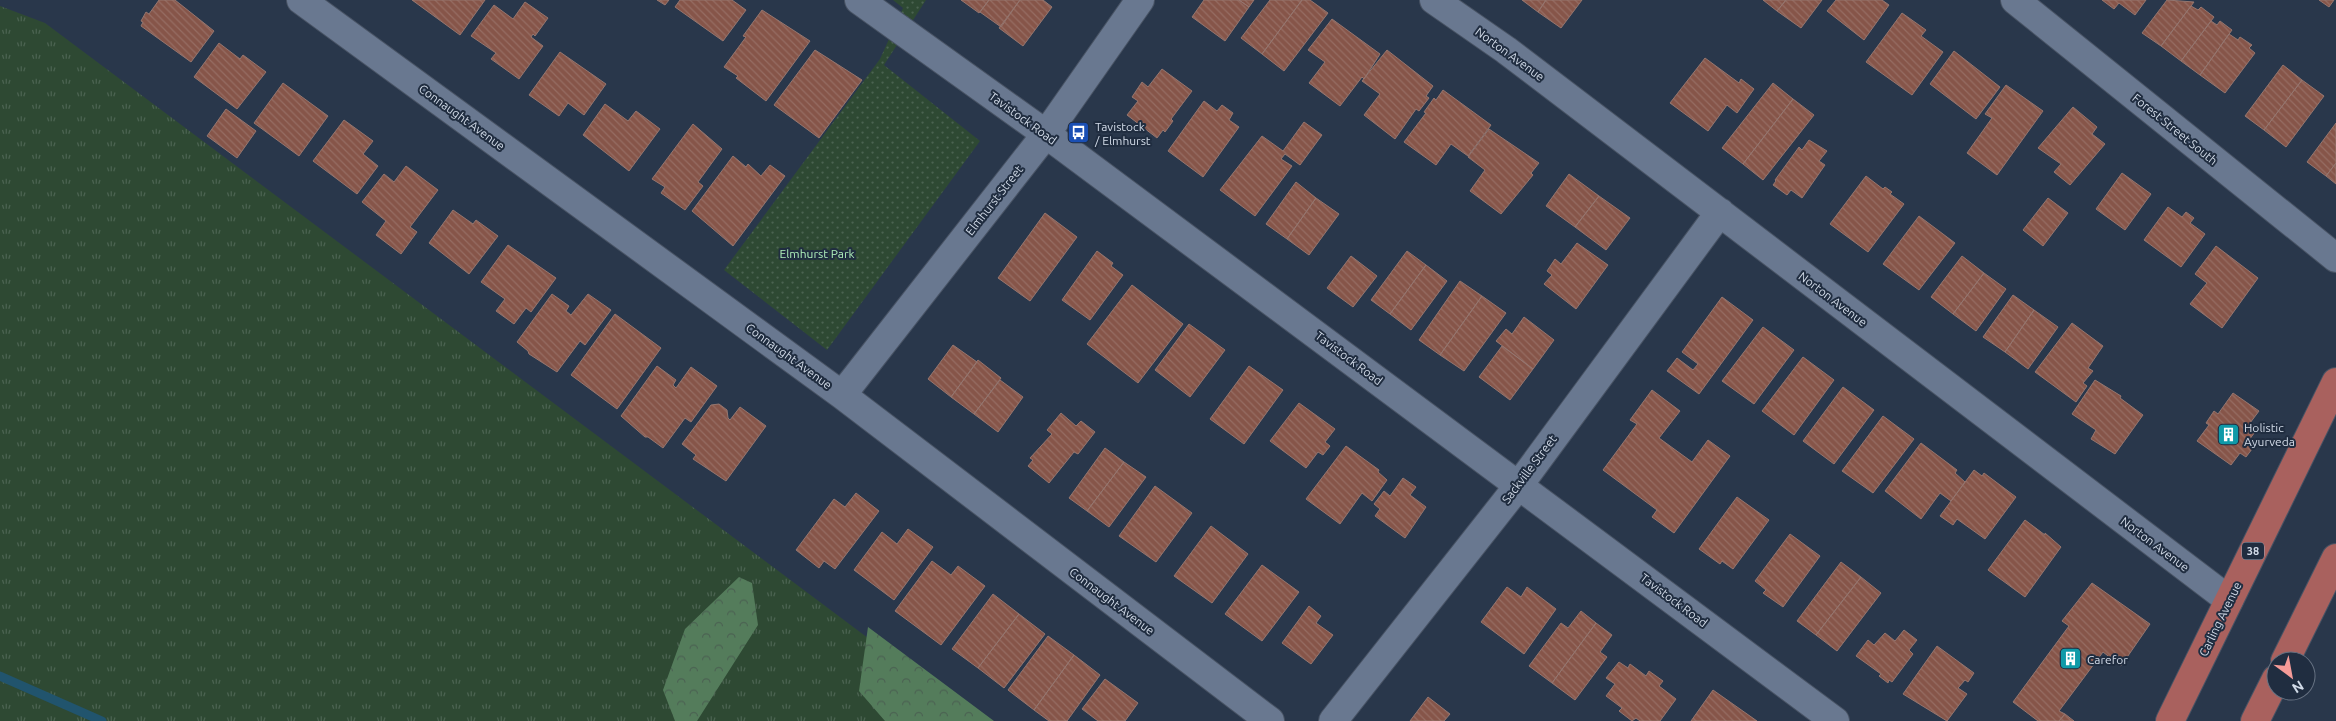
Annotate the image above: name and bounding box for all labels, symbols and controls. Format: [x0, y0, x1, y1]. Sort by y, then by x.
street label: Norton Avenue [1473, 25, 1547, 83]
street label: Connaught Avenue [417, 82, 507, 152]
street label: Tavistock Road [987, 89, 1059, 147]
street label: Forest Street South [2130, 91, 2220, 167]
place label: Tavistock / Elmhurst [1094, 120, 1151, 147]
bus stop icon: Tavistock / Elmhurst [1067, 121, 1091, 145]
street label: Elmhurst Street [963, 162, 1025, 237]
park label: Elmhurst Park [779, 247, 855, 260]
street label: Norton Avenue [1796, 269, 1870, 329]
street label: Connaught Avenue [744, 321, 834, 391]
street label: Tavistock Road [1313, 329, 1385, 387]
place label: Holistic Ayurveda [2244, 421, 2295, 448]
building icon: Holistic Ayurveda [2216, 422, 2240, 446]
street label: Sackville Street [1499, 432, 1559, 506]
street label: Norton Avenue [2118, 514, 2192, 574]
road number: 38 [2242, 542, 2264, 560]
street label: Connaught Avenue [1067, 565, 1157, 637]
street label: Tavistock Road [1638, 571, 1710, 629]
street label: Carling Avenue [2196, 580, 2244, 658]
building icon: Carefor [2059, 647, 2083, 671]
north arrow [2266, 651, 2316, 701]
place label: Carefor [2087, 653, 2128, 666]
text: N [2289, 677, 2307, 697]

